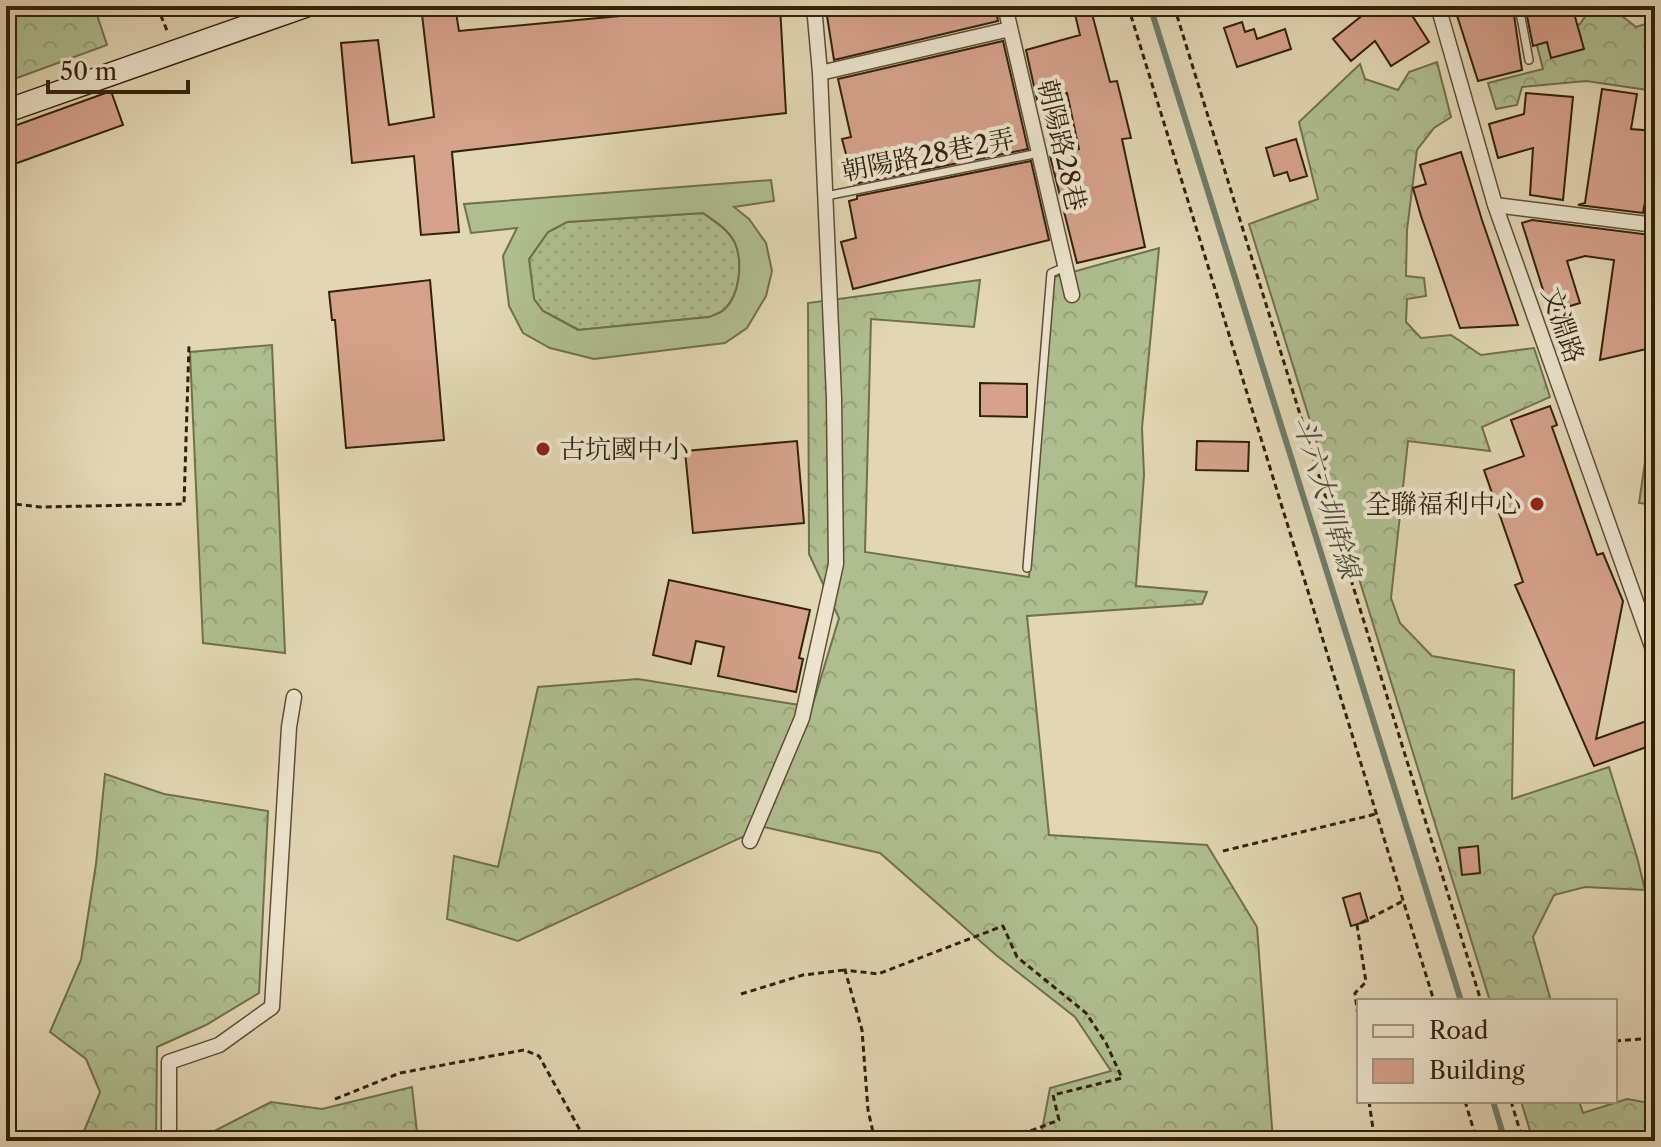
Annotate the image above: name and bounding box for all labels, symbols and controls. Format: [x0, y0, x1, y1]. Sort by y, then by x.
scale bar [48, 44, 188, 94]
text: 50 m [60, 57, 117, 86]
street label: 朝陽路28巷 [1031, 76, 1093, 214]
street label: 朝陽路28巷2弄 [839, 123, 1017, 187]
street label: 文淵路 [1535, 283, 1591, 367]
water label: 斗六大圳幹線 [1286, 412, 1369, 585]
place label: 古坑國中小 [559, 433, 689, 465]
marker: 古坑國中小 [534, 440, 552, 458]
place label: 全聯福利中心 [1365, 488, 1521, 520]
marker: 全聯福利中心 [1528, 495, 1546, 513]
legend [1357, 999, 1617, 1103]
text: Road [1429, 1016, 1489, 1045]
text: Building [1429, 1056, 1525, 1085]

